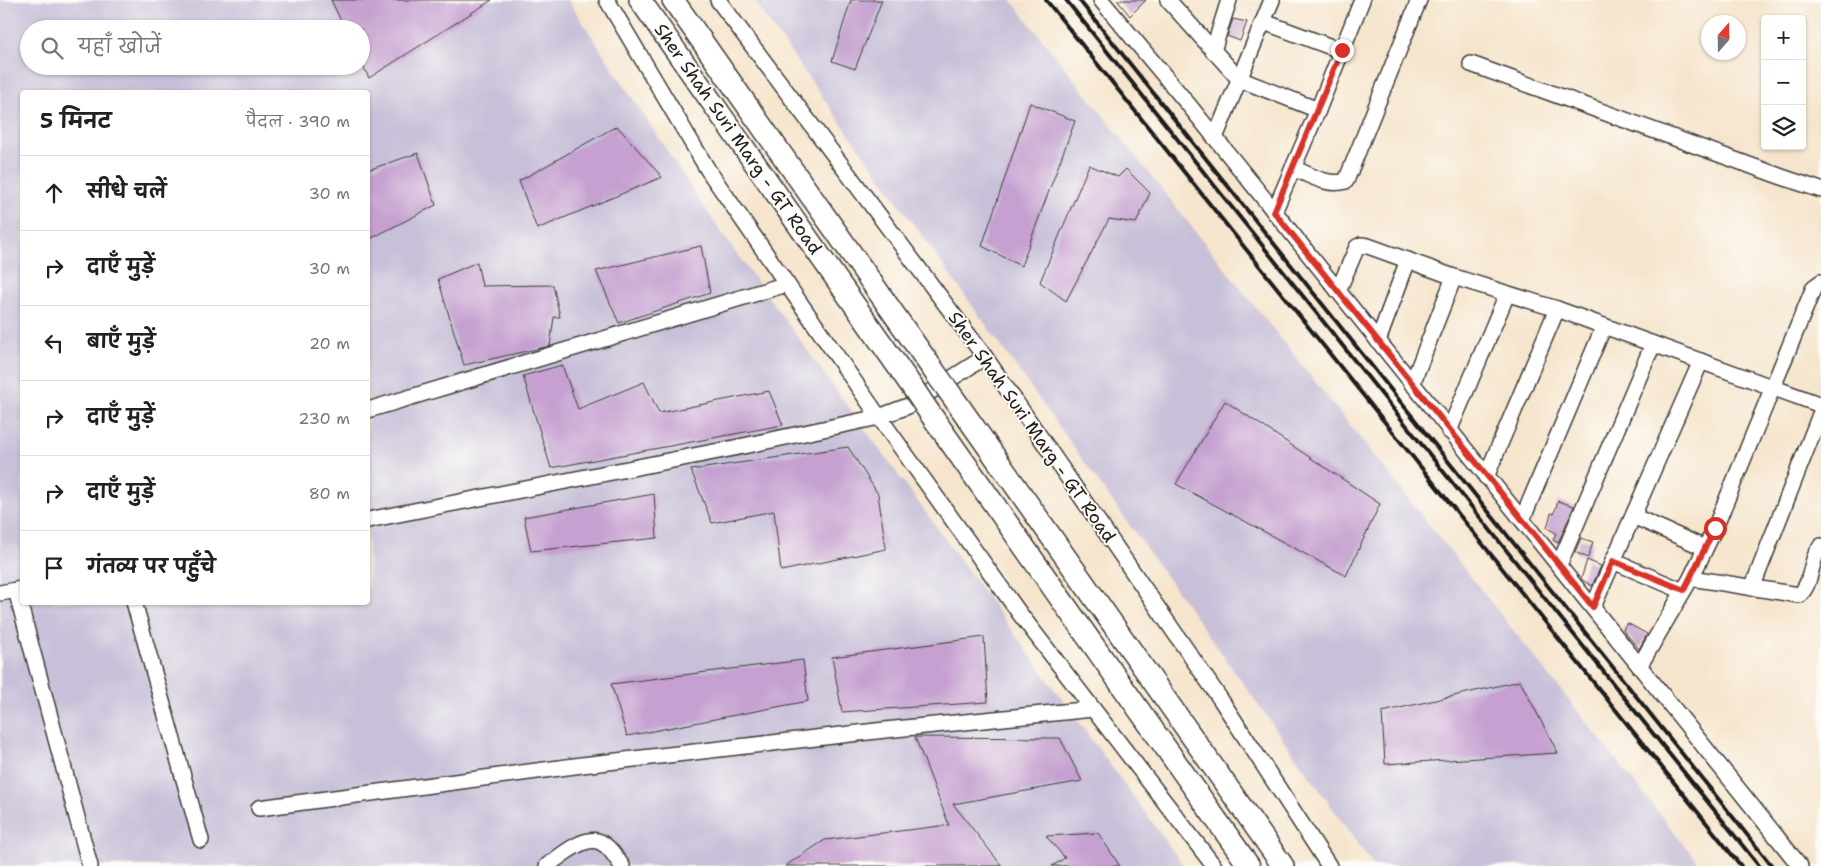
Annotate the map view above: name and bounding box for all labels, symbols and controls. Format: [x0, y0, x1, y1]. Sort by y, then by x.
north arrow [1701, 15, 1746, 60]
map controls [1761, 15, 1806, 150]
button: + [1761, 15, 1806, 60]
street label: Sher Shah Suri Marg - GT Road [649, 19, 827, 259]
search box [20, 20, 370, 75]
icon: search [38, 34, 66, 62]
text: यहाँ खोजें [78, 34, 161, 59]
route end [1331, 39, 1354, 62]
button: − [1761, 60, 1806, 105]
button: layers [1761, 105, 1806, 150]
text: 5 मिनट [40, 107, 111, 135]
text: पैदल · 390 m [246, 111, 350, 132]
icon: ahead [40, 179, 68, 207]
text: सीधे चलें [87, 179, 166, 204]
text: 30 m [309, 183, 350, 204]
icon: right [40, 254, 68, 282]
text: दाएँ मुड़ें [87, 254, 155, 279]
text: 30 m [309, 258, 350, 279]
street label: Sher Shah Suri Marg - GT Road [943, 307, 1121, 547]
icon: left [40, 329, 68, 357]
text: बाएँ मुड़ें [87, 329, 155, 354]
text: 20 m [309, 333, 350, 354]
icon: right [40, 404, 68, 432]
text: दाएँ मुड़ें [87, 404, 155, 429]
text: 230 m [298, 408, 350, 429]
icon: right [40, 479, 68, 507]
text: दाएँ मुड़ें [87, 479, 155, 504]
text: 80 m [309, 483, 350, 504]
route start [1704, 517, 1727, 540]
icon: arrive [40, 554, 68, 582]
text: गंतव्य पर पहुँचे [87, 554, 216, 579]

